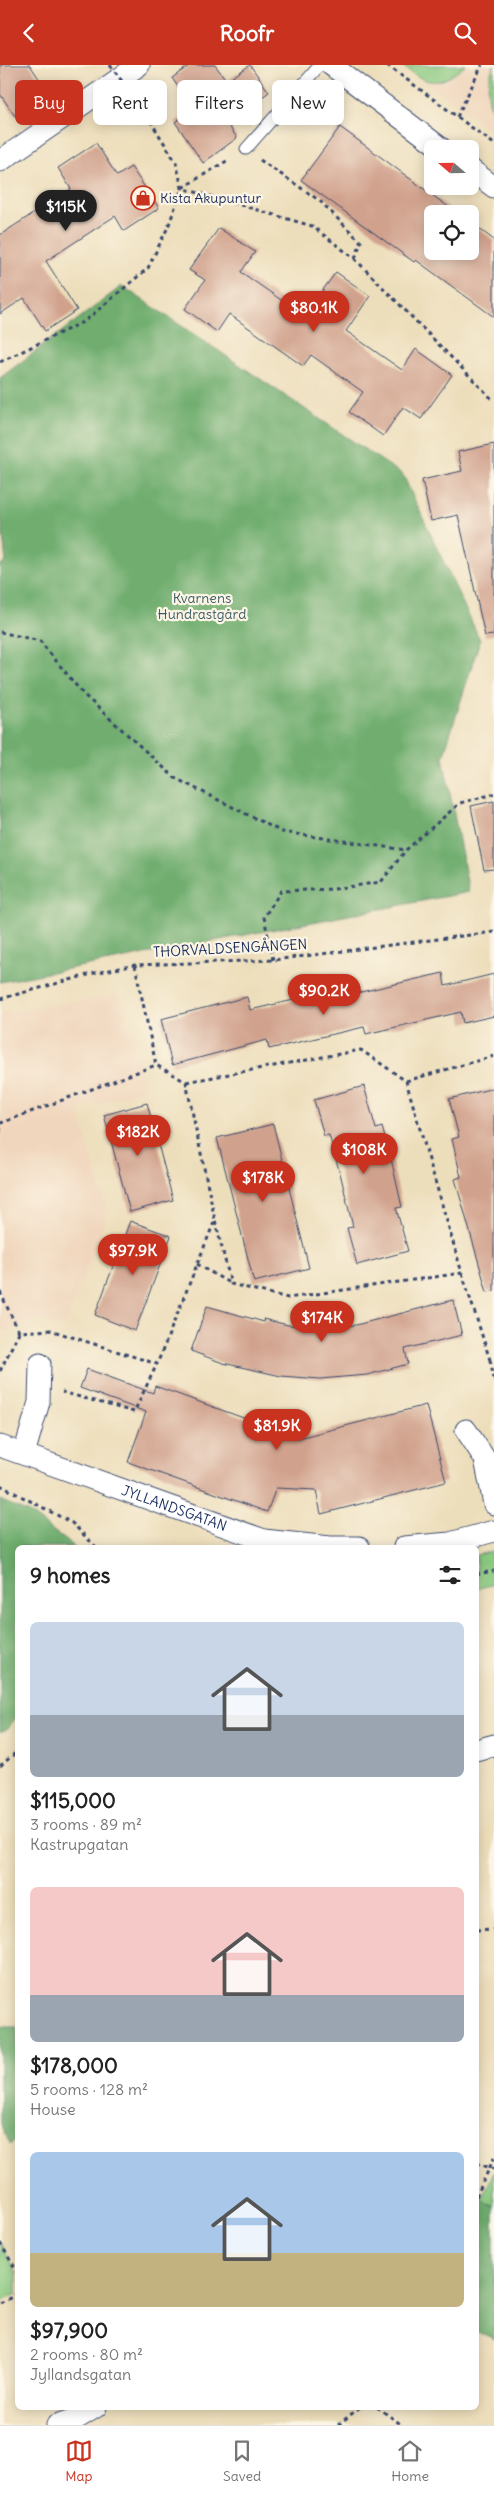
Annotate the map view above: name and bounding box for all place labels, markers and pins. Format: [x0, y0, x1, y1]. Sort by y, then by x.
shop icon: Kista Akupuntur [130, 185, 156, 211]
pin: $115K [31, 189, 101, 232]
place label: Kista Akupuntur [160, 189, 262, 207]
pin: $80.1K [273, 291, 355, 333]
pin: $90.2K [283, 973, 365, 1016]
pin: $182K [103, 1115, 173, 1157]
pin: $108K [329, 1133, 399, 1175]
pin: $178K [228, 1161, 298, 1203]
pin: $97.9K [92, 1233, 174, 1276]
pin: $174K [287, 1301, 357, 1343]
pin: $81.9K [236, 1409, 318, 1451]

